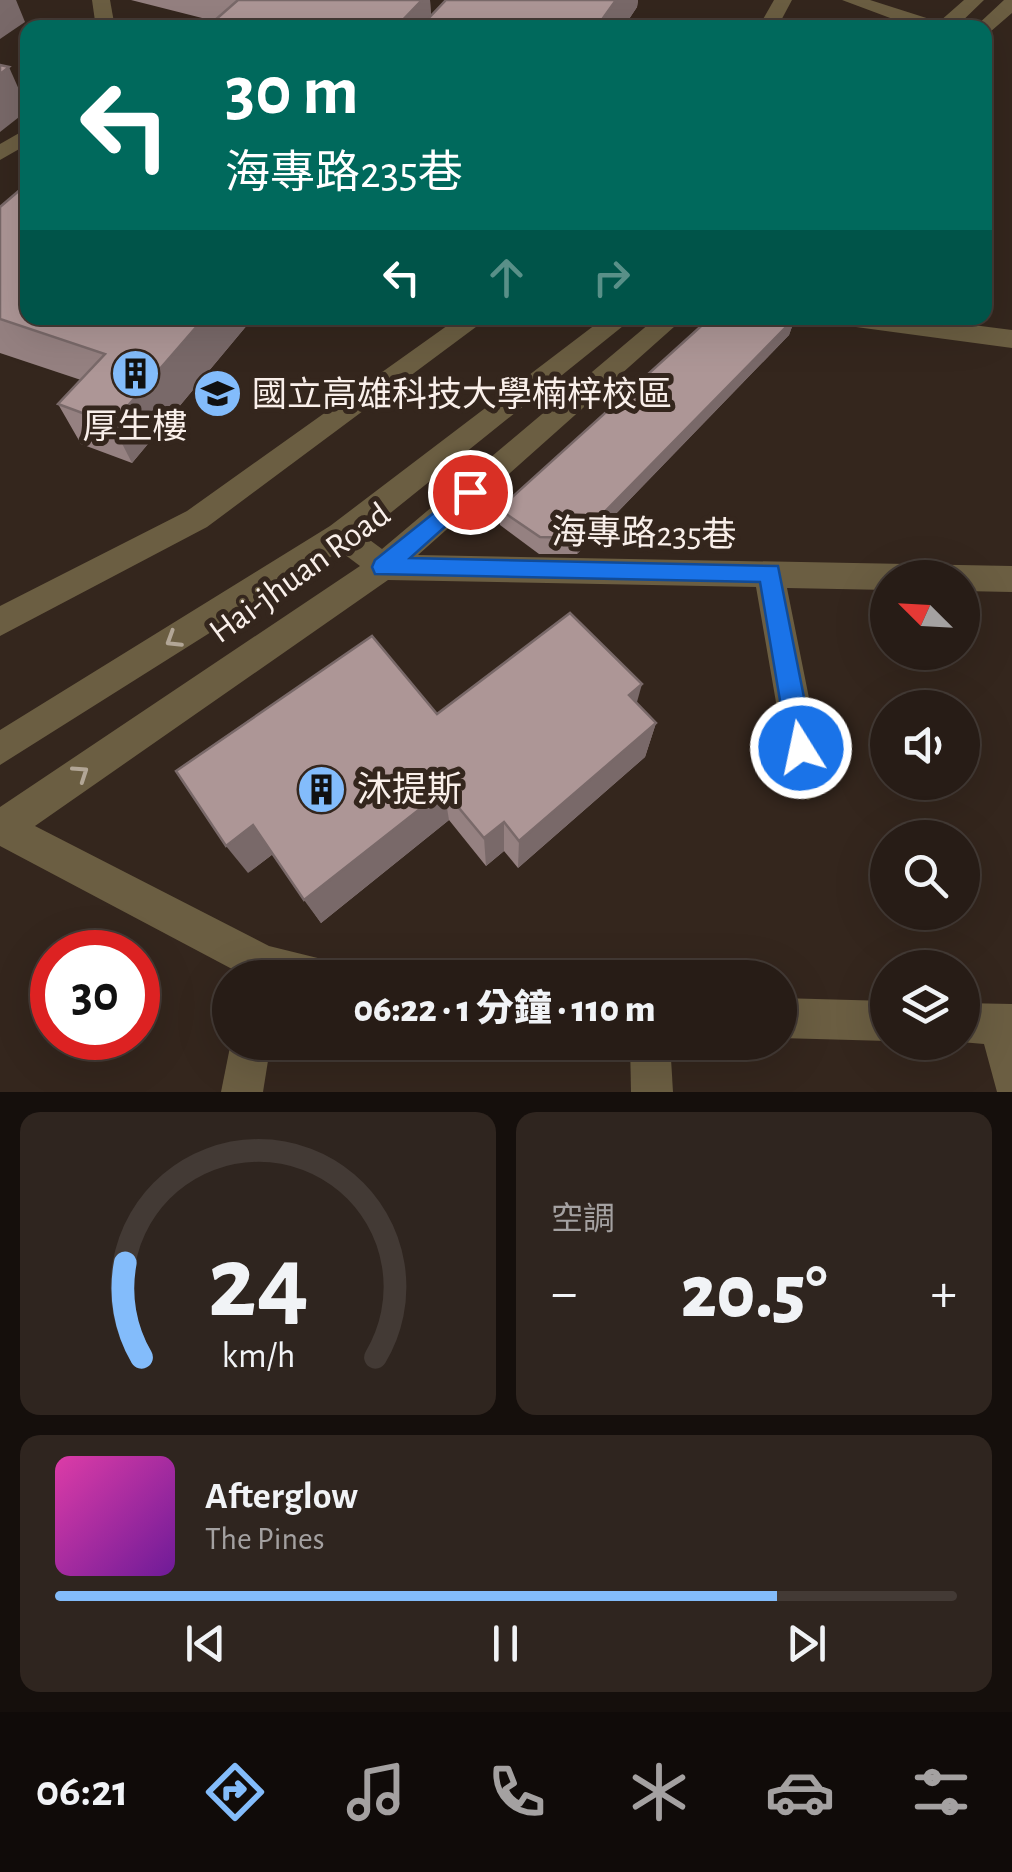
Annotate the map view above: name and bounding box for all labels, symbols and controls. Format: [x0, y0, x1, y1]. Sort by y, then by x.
text: 30 m [225, 57, 359, 127]
icon: left [60, 60, 190, 190]
text: 海專路235巷 [225, 151, 463, 196]
icon: left [374, 250, 429, 305]
icon: ahead [479, 250, 534, 305]
icon: right [584, 250, 639, 305]
building icon: 厚生樓 [109, 348, 161, 400]
school or university icon: 國立高雄科技大學楠梓校區 [191, 368, 243, 420]
place label: 國立高雄科技大學楠梓校區 [252, 376, 672, 413]
place label: 厚生樓 [82, 408, 188, 445]
pin [428, 450, 513, 535]
icon: arrive [443, 465, 498, 520]
street label: Hai-jhuan Road [203, 496, 396, 650]
street label: 海專路235巷 [551, 513, 737, 554]
north arrow [870, 560, 980, 670]
map controls [870, 560, 980, 1060]
one-way arrow [166, 628, 184, 647]
button: sound [870, 690, 980, 800]
position arrow [749, 696, 853, 800]
building icon: 沐提斯 [296, 763, 348, 815]
one-way arrow [69, 767, 88, 785]
place label: 沐提斯 [357, 771, 462, 808]
button: search [870, 820, 980, 930]
speed limit sign: 30 [30, 930, 160, 1060]
button: layers [870, 950, 980, 1060]
text: 06:22 · 1 分鐘 · 110 m [353, 991, 656, 1029]
text: 空調 [551, 1203, 615, 1235]
text: 24 [207, 1232, 309, 1336]
text: 20.5° [681, 1256, 827, 1331]
text: − [551, 1266, 577, 1321]
text: + [931, 1266, 957, 1321]
text: km/h [221, 1338, 295, 1374]
text: Afterglow [205, 1478, 358, 1516]
text: The Pines [205, 1523, 325, 1555]
icon: previous [178, 1616, 233, 1671]
icon: pause [478, 1616, 533, 1671]
icon: next [779, 1616, 834, 1671]
icon: directions [200, 1757, 270, 1827]
icon: music [341, 1757, 411, 1827]
icon: phone [482, 1757, 552, 1827]
icon: climate [624, 1757, 694, 1827]
icon: car [765, 1757, 835, 1827]
icon: filters [906, 1757, 976, 1827]
text: 06:21 [36, 1769, 129, 1814]

